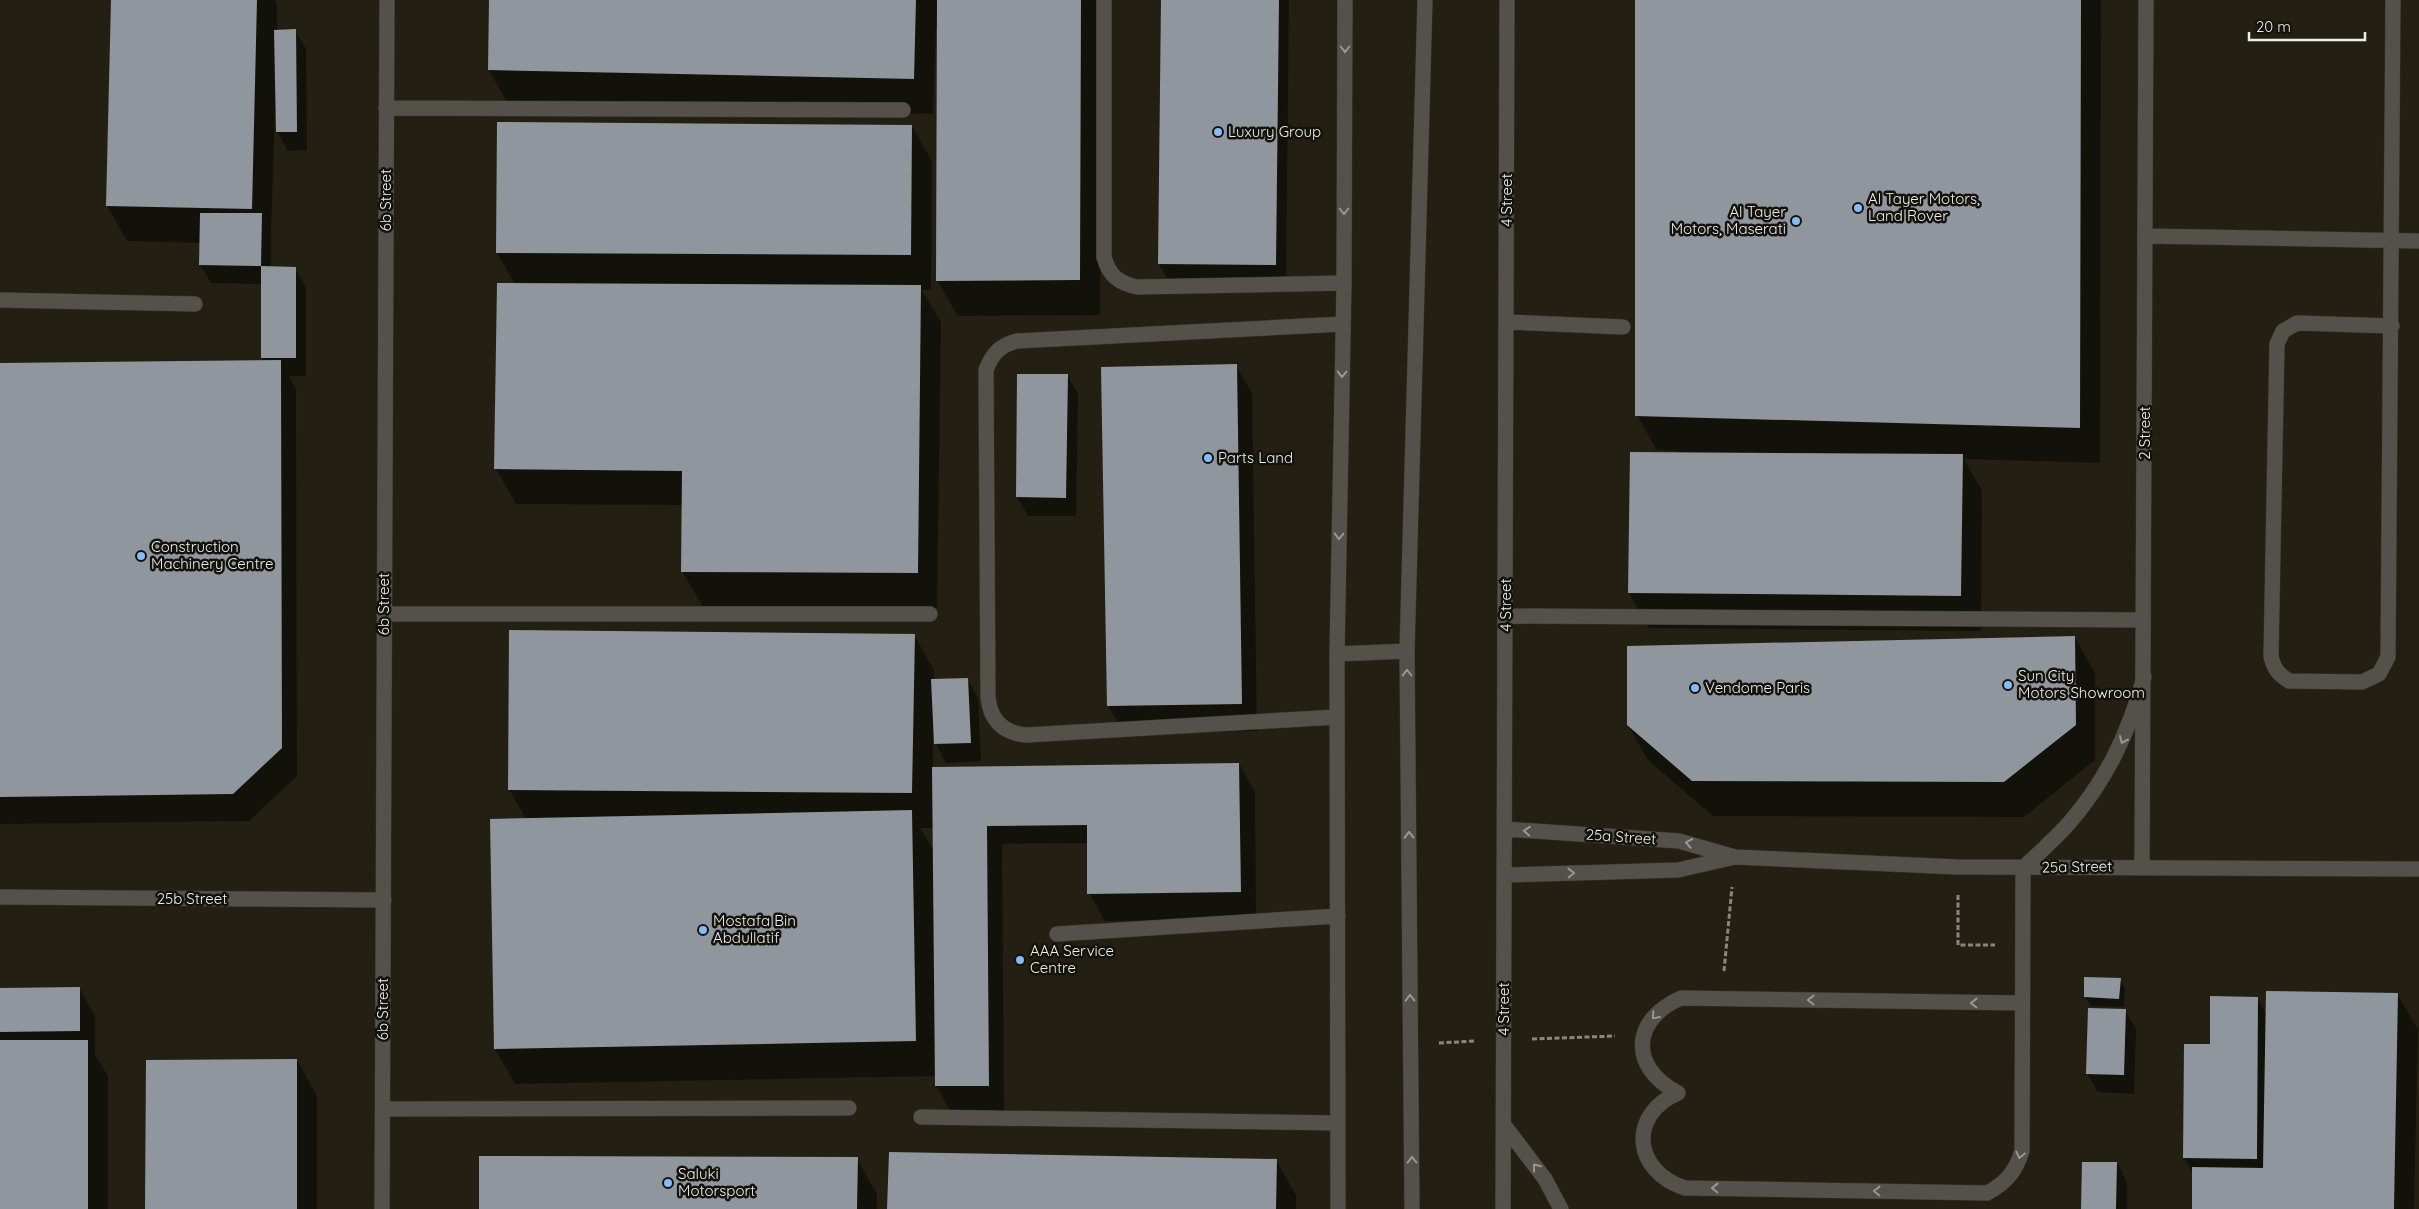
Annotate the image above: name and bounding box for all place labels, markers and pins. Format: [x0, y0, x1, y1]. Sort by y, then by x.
place label: Luxury Group [1228, 122, 1321, 141]
marker: Luxury Group [1212, 126, 1224, 138]
place label: Al Tayer Motors, Land Rover [1868, 189, 1980, 225]
place label: Al Tayer Motors, Maserati [1671, 202, 1786, 238]
marker: Al Tayer Motors, Land Rover [1852, 202, 1864, 214]
marker: Al Tayer Motors, Maserati [1790, 215, 1802, 227]
place label: Parts Land [1218, 448, 1293, 467]
marker: Parts Land [1202, 452, 1214, 464]
place label: Construction Machinery Centre [151, 537, 273, 573]
marker: Construction Machinery Centre [135, 550, 147, 562]
place label: Sun City Motors Showroom [2018, 666, 2145, 702]
place label: Vendome Paris [1705, 678, 1810, 697]
marker: Sun City Motors Showroom [2002, 679, 2014, 691]
marker: Vendome Paris [1689, 682, 1701, 694]
place label: Mostafa Bin Abdullatif [713, 911, 796, 947]
marker: Mostafa Bin Abdullatif [697, 924, 709, 936]
place label: AAA Service Centre [1030, 941, 1114, 977]
marker: AAA Service Centre [1014, 954, 1026, 966]
place label: Saluki Motorsport [678, 1164, 755, 1200]
marker: Saluki Motorsport [662, 1177, 674, 1189]

